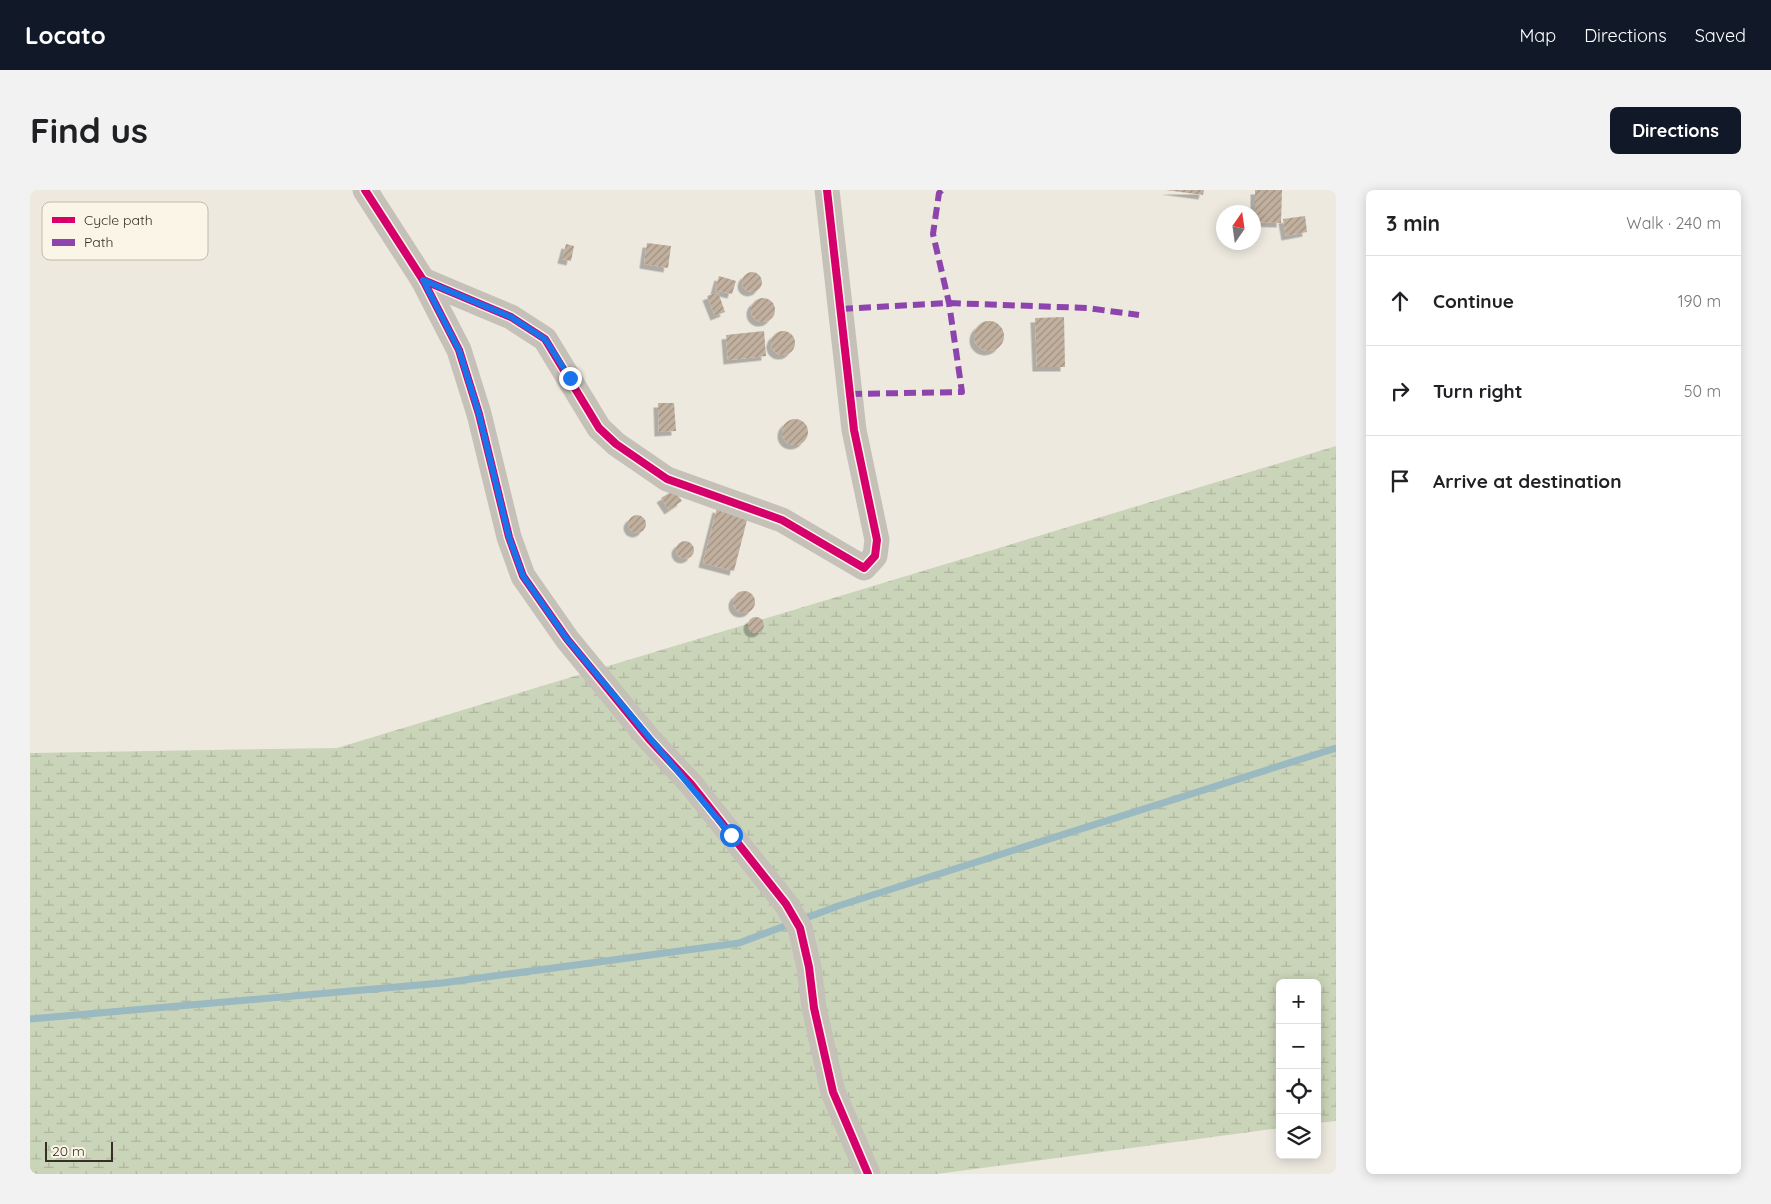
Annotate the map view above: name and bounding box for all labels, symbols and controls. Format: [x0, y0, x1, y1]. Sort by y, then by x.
text: Locato [25, 20, 106, 50]
text: Map [1519, 24, 1556, 47]
text: Directions [1584, 24, 1667, 47]
text: Saved [1695, 24, 1746, 47]
button: Directions [1610, 107, 1741, 154]
text: Find us [30, 108, 148, 152]
legend [42, 202, 208, 260]
north arrow [1216, 205, 1261, 250]
text: 3 min [1386, 210, 1440, 236]
text: Cycle path [84, 211, 153, 229]
text: Walk · 240 m [1626, 213, 1721, 233]
text: Path [84, 233, 113, 251]
icon: ahead [1386, 287, 1414, 315]
text: Continue [1433, 289, 1514, 313]
text: 190 m [1678, 291, 1721, 311]
route end [559, 367, 582, 390]
icon: right [1386, 377, 1414, 405]
text: Turn right [1433, 379, 1522, 403]
text: 50 m [1684, 381, 1721, 401]
icon: arrive [1386, 467, 1414, 495]
text: Arrive at destination [1433, 469, 1622, 493]
route start [720, 824, 743, 847]
map controls [1276, 979, 1321, 1159]
button: + [1276, 979, 1321, 1024]
button: − [1276, 1024, 1321, 1069]
button: locate [1276, 1069, 1321, 1114]
button: layers [1276, 1114, 1321, 1159]
scale bar [45, 1139, 112, 1162]
text: 20 m [52, 1142, 85, 1160]

